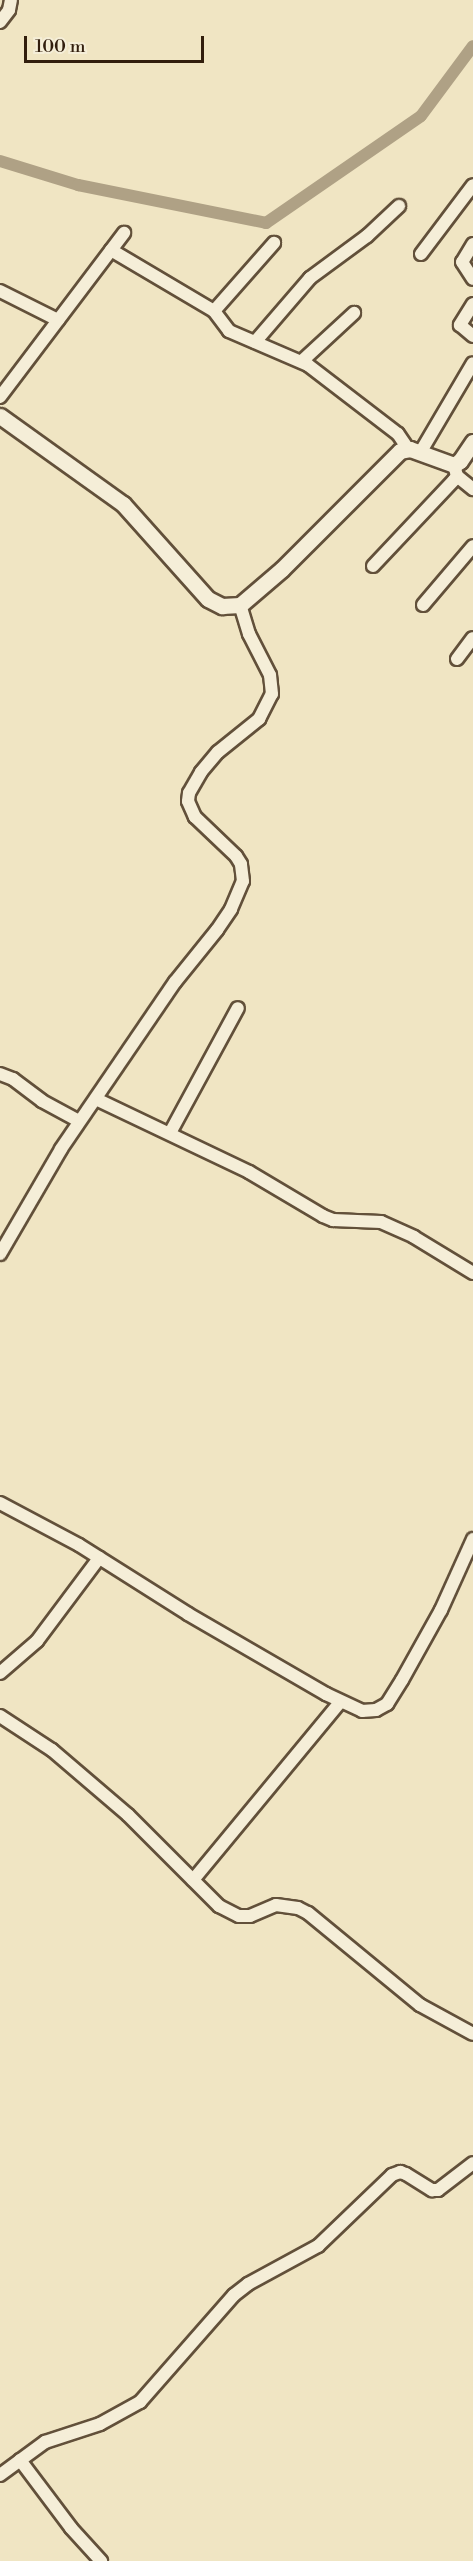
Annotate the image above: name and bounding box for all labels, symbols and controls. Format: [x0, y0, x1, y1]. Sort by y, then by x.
scale bar [27, 24, 207, 62]
text: 100 m [35, 35, 86, 58]

